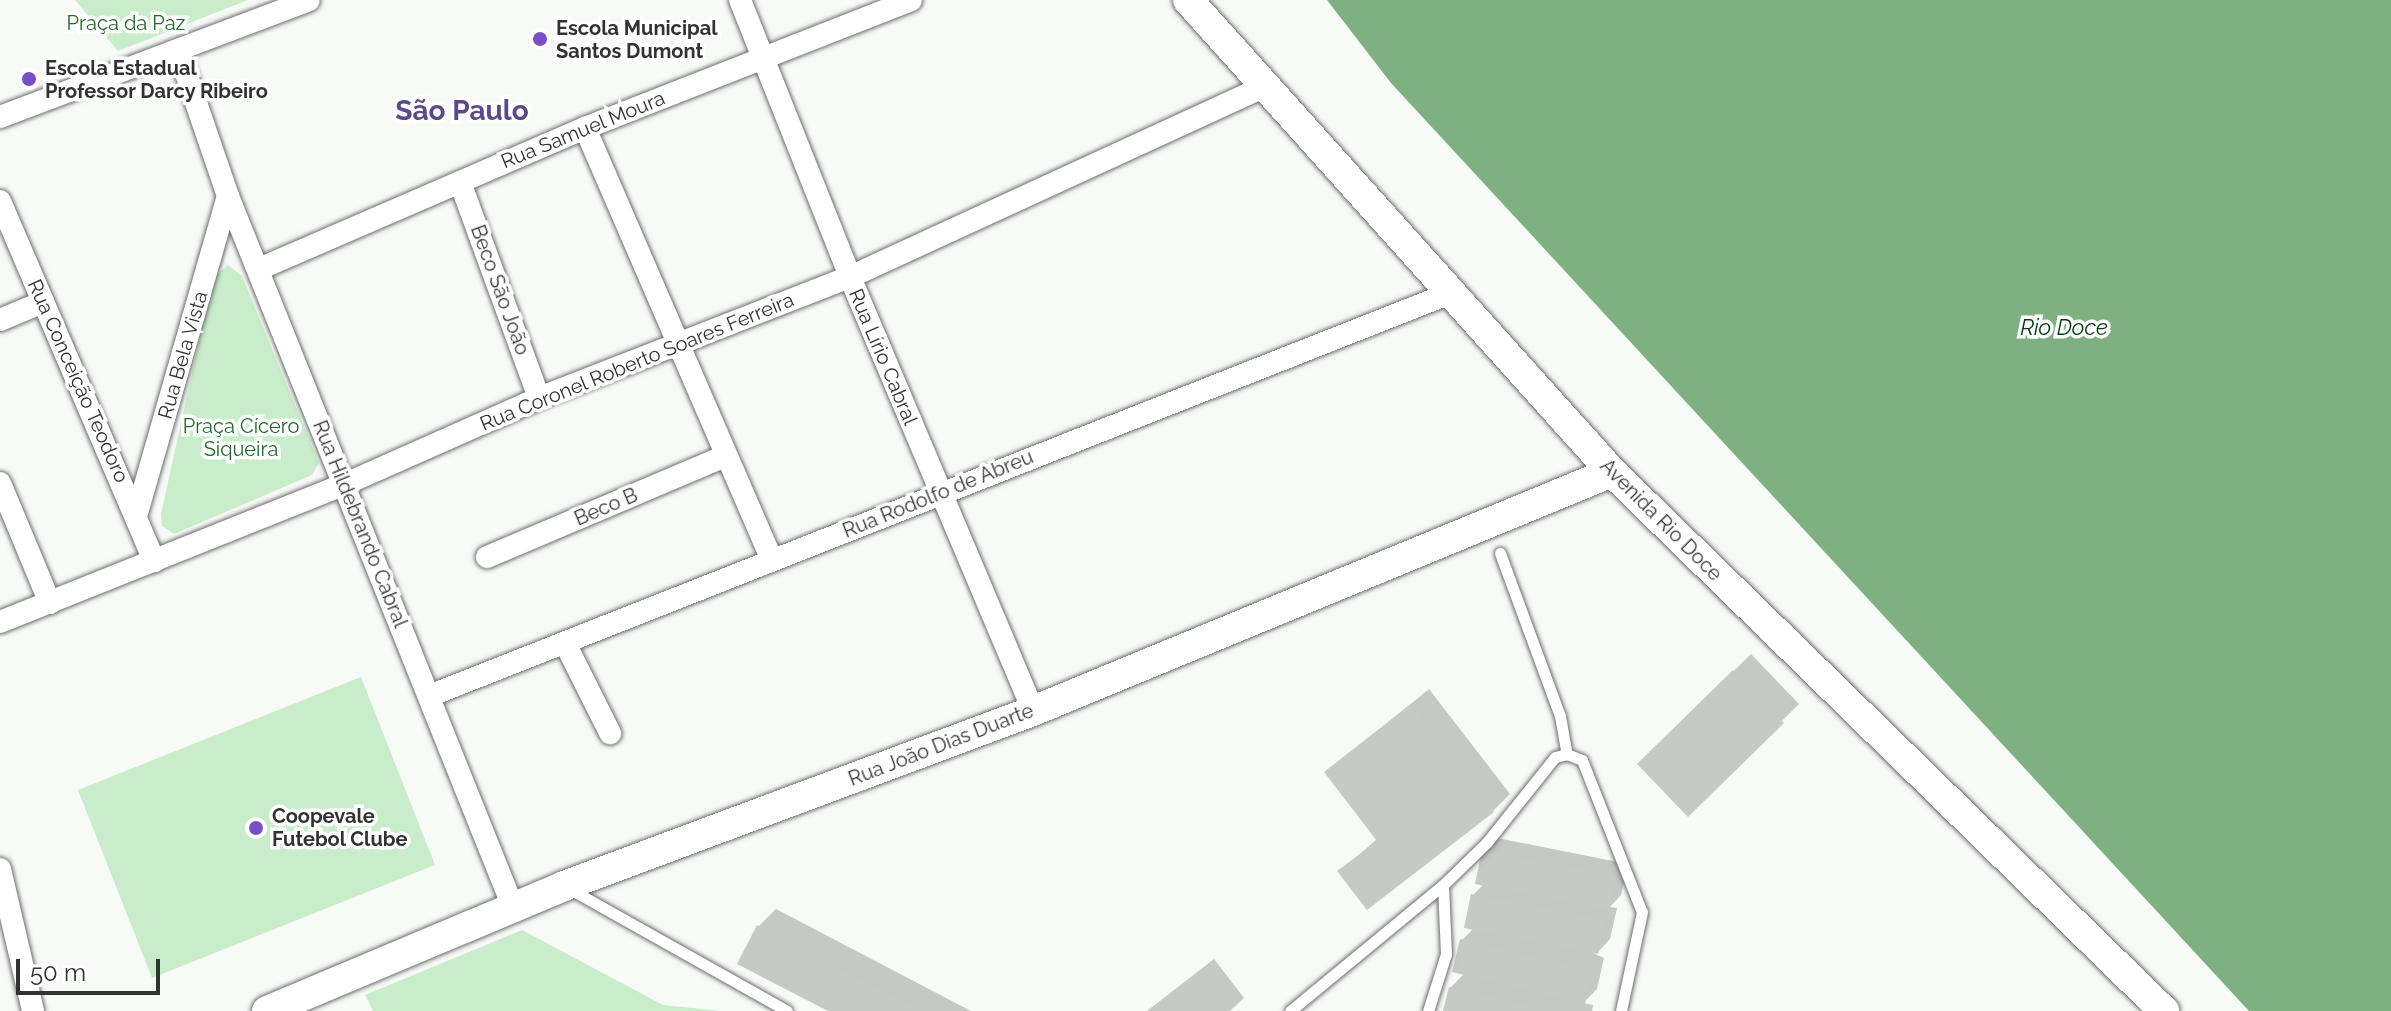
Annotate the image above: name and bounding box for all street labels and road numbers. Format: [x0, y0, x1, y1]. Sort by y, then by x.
street label: Rua Samuel Moura [497, 86, 669, 174]
street label: Beco São João [465, 221, 535, 359]
street label: Rua Conceição Teodoro [22, 275, 134, 487]
street label: Rua Lírio Cabral [844, 285, 922, 429]
street label: Rua Bela Vista [153, 288, 213, 422]
street label: Rua Coronel Roberto Soares Ferreira [476, 288, 798, 436]
street label: Rua Hildebrando Cabral [307, 417, 413, 631]
street label: Rua Rodolfo de Abreu [839, 445, 1037, 543]
street label: Avenida Rio Doce [1595, 454, 1727, 586]
street label: Beco B [571, 483, 641, 531]
street label: Rua João Dias Duarte [845, 699, 1037, 791]

